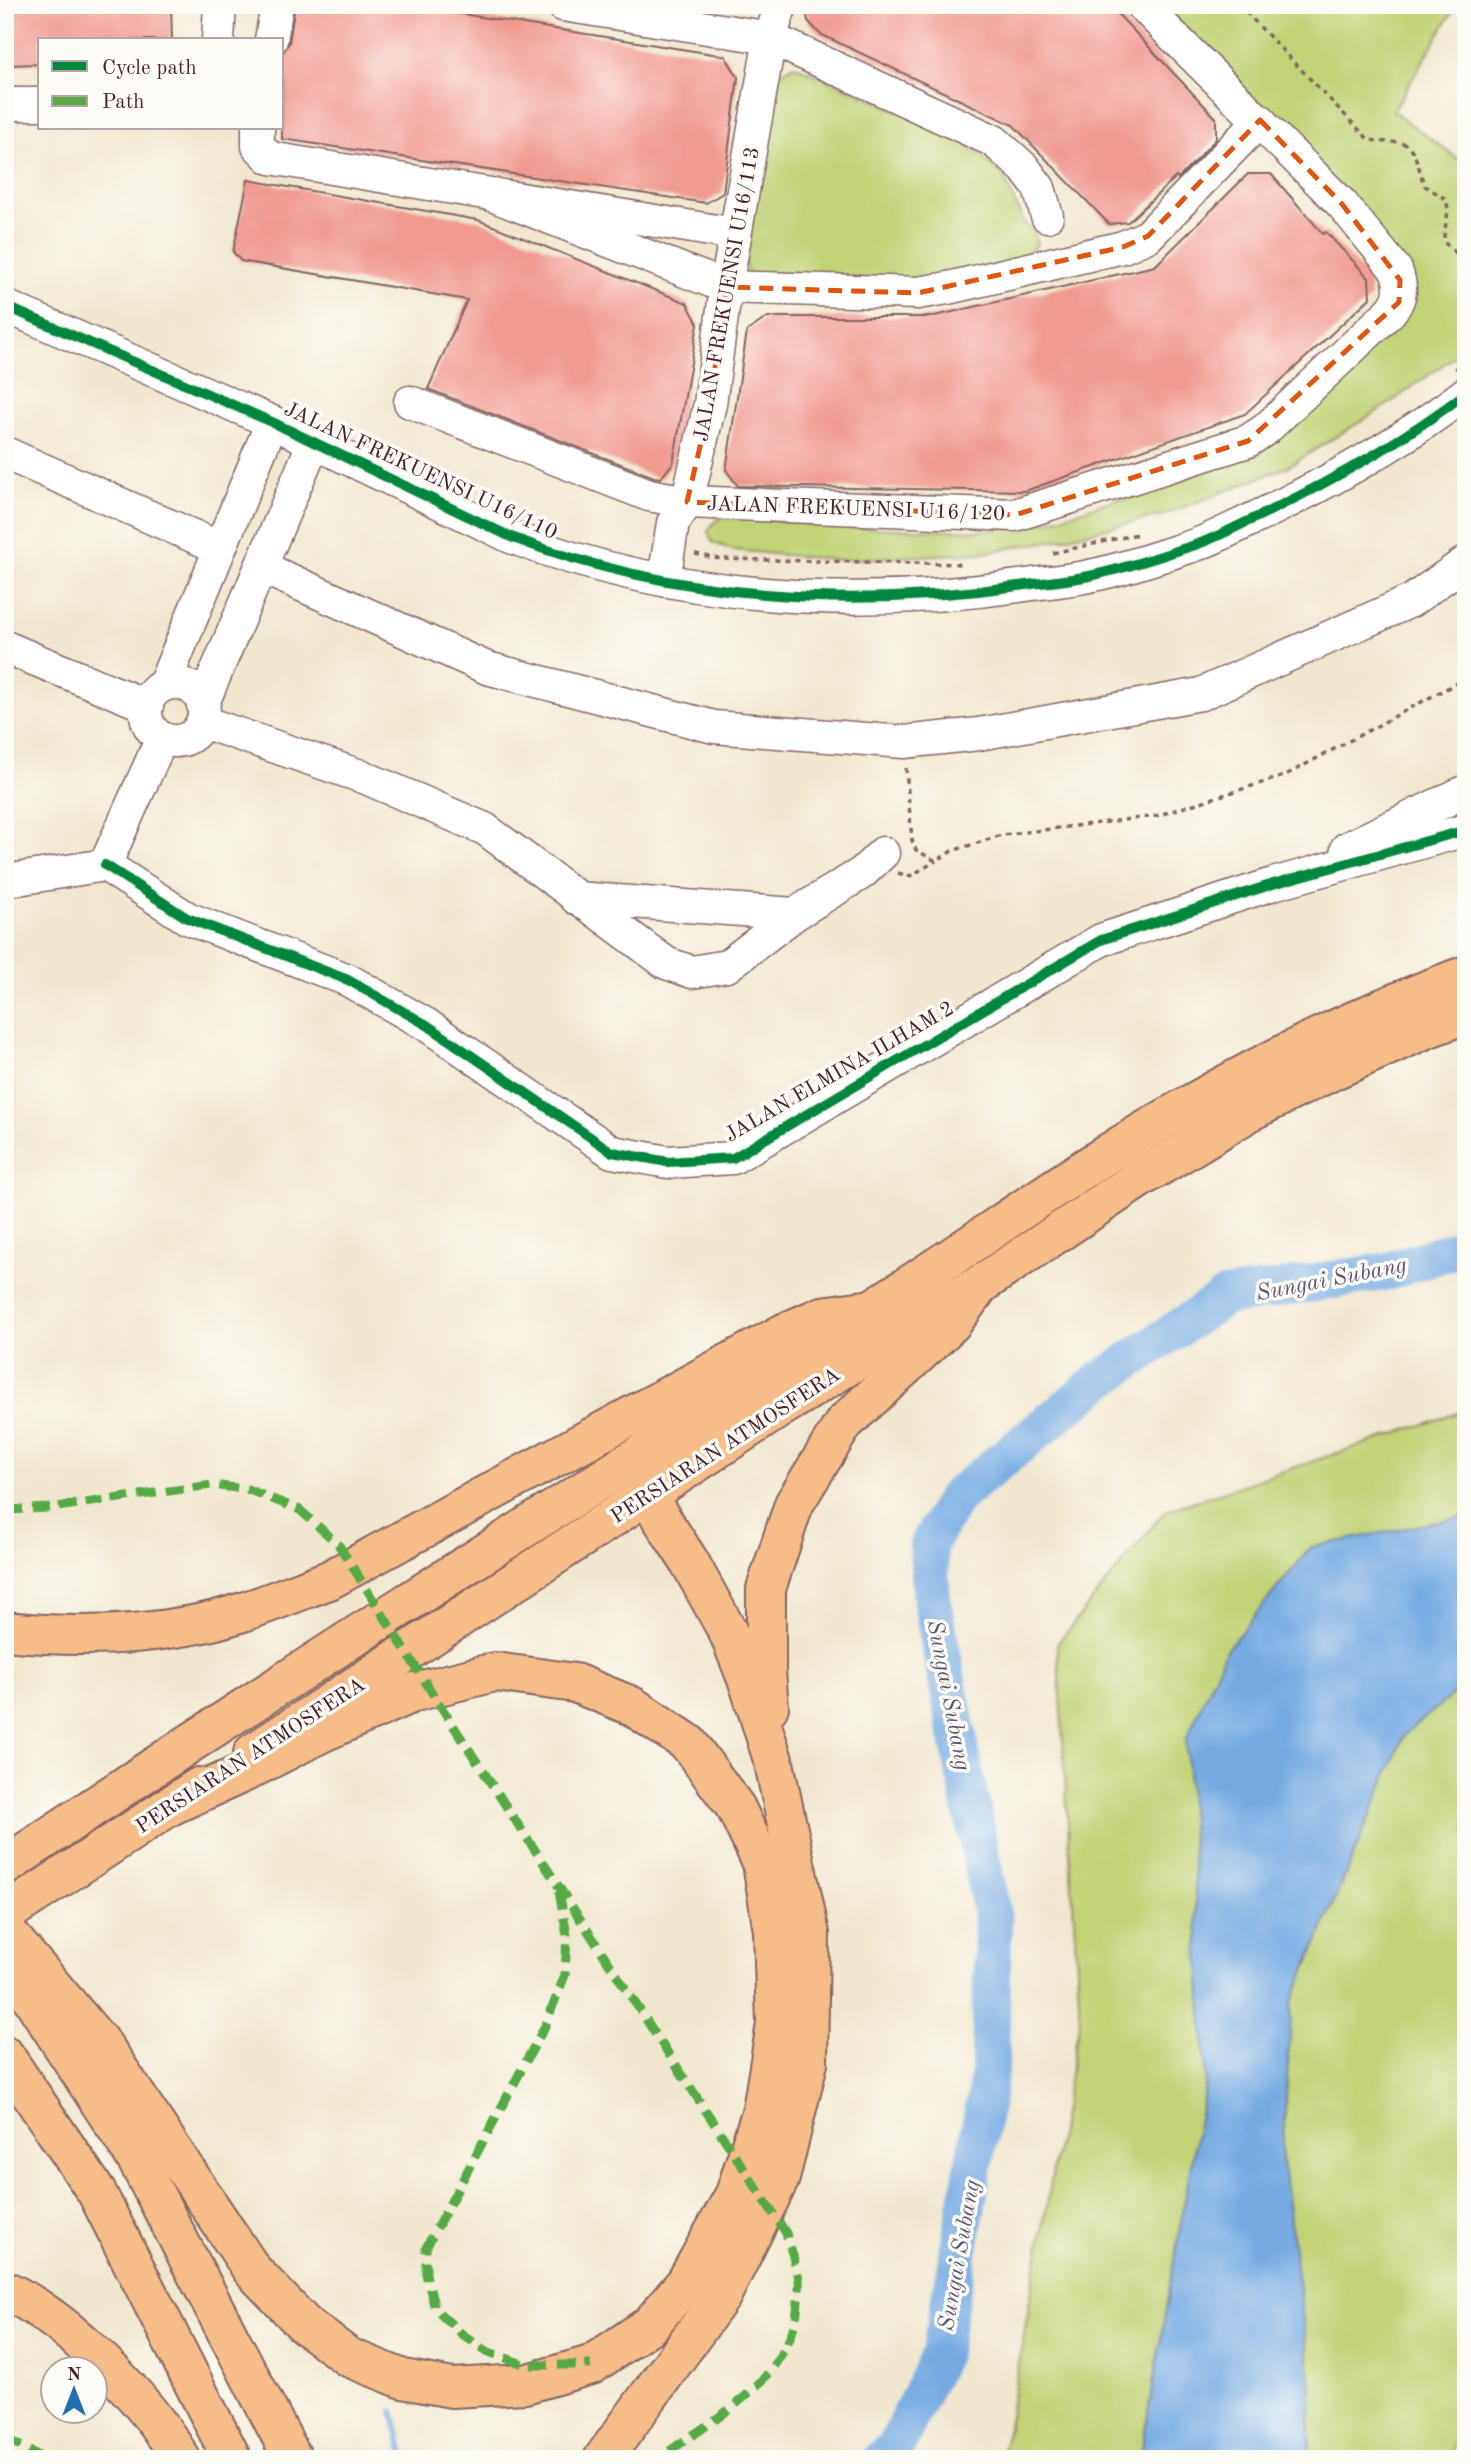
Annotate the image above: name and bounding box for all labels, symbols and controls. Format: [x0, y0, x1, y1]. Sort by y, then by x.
legend [38, 38, 284, 130]
text: Cycle path [102, 58, 197, 79]
text: Path [102, 92, 145, 113]
street label: JALAN FREKUENSI U16/113 [691, 145, 764, 443]
street label: JALAN FREKUENSI U16/110 [281, 399, 560, 544]
street label: JALAN FREKUENSI U16/120 [706, 494, 1006, 525]
street label: JALAN ELMINA ILHAM 2 [722, 998, 958, 1147]
water label: Sungai Subang [1254, 1254, 1409, 1306]
street label: PERSIARAN ATMOSFERA [607, 1364, 844, 1528]
water label: Sungai Subang [922, 1618, 974, 1773]
street label: PERSIARAN ATMOSFERA [132, 1674, 369, 1838]
water label: Sungai Subang [935, 2178, 985, 2333]
north arrow [38, 2356, 108, 2426]
text: N [67, 2366, 82, 2385]

